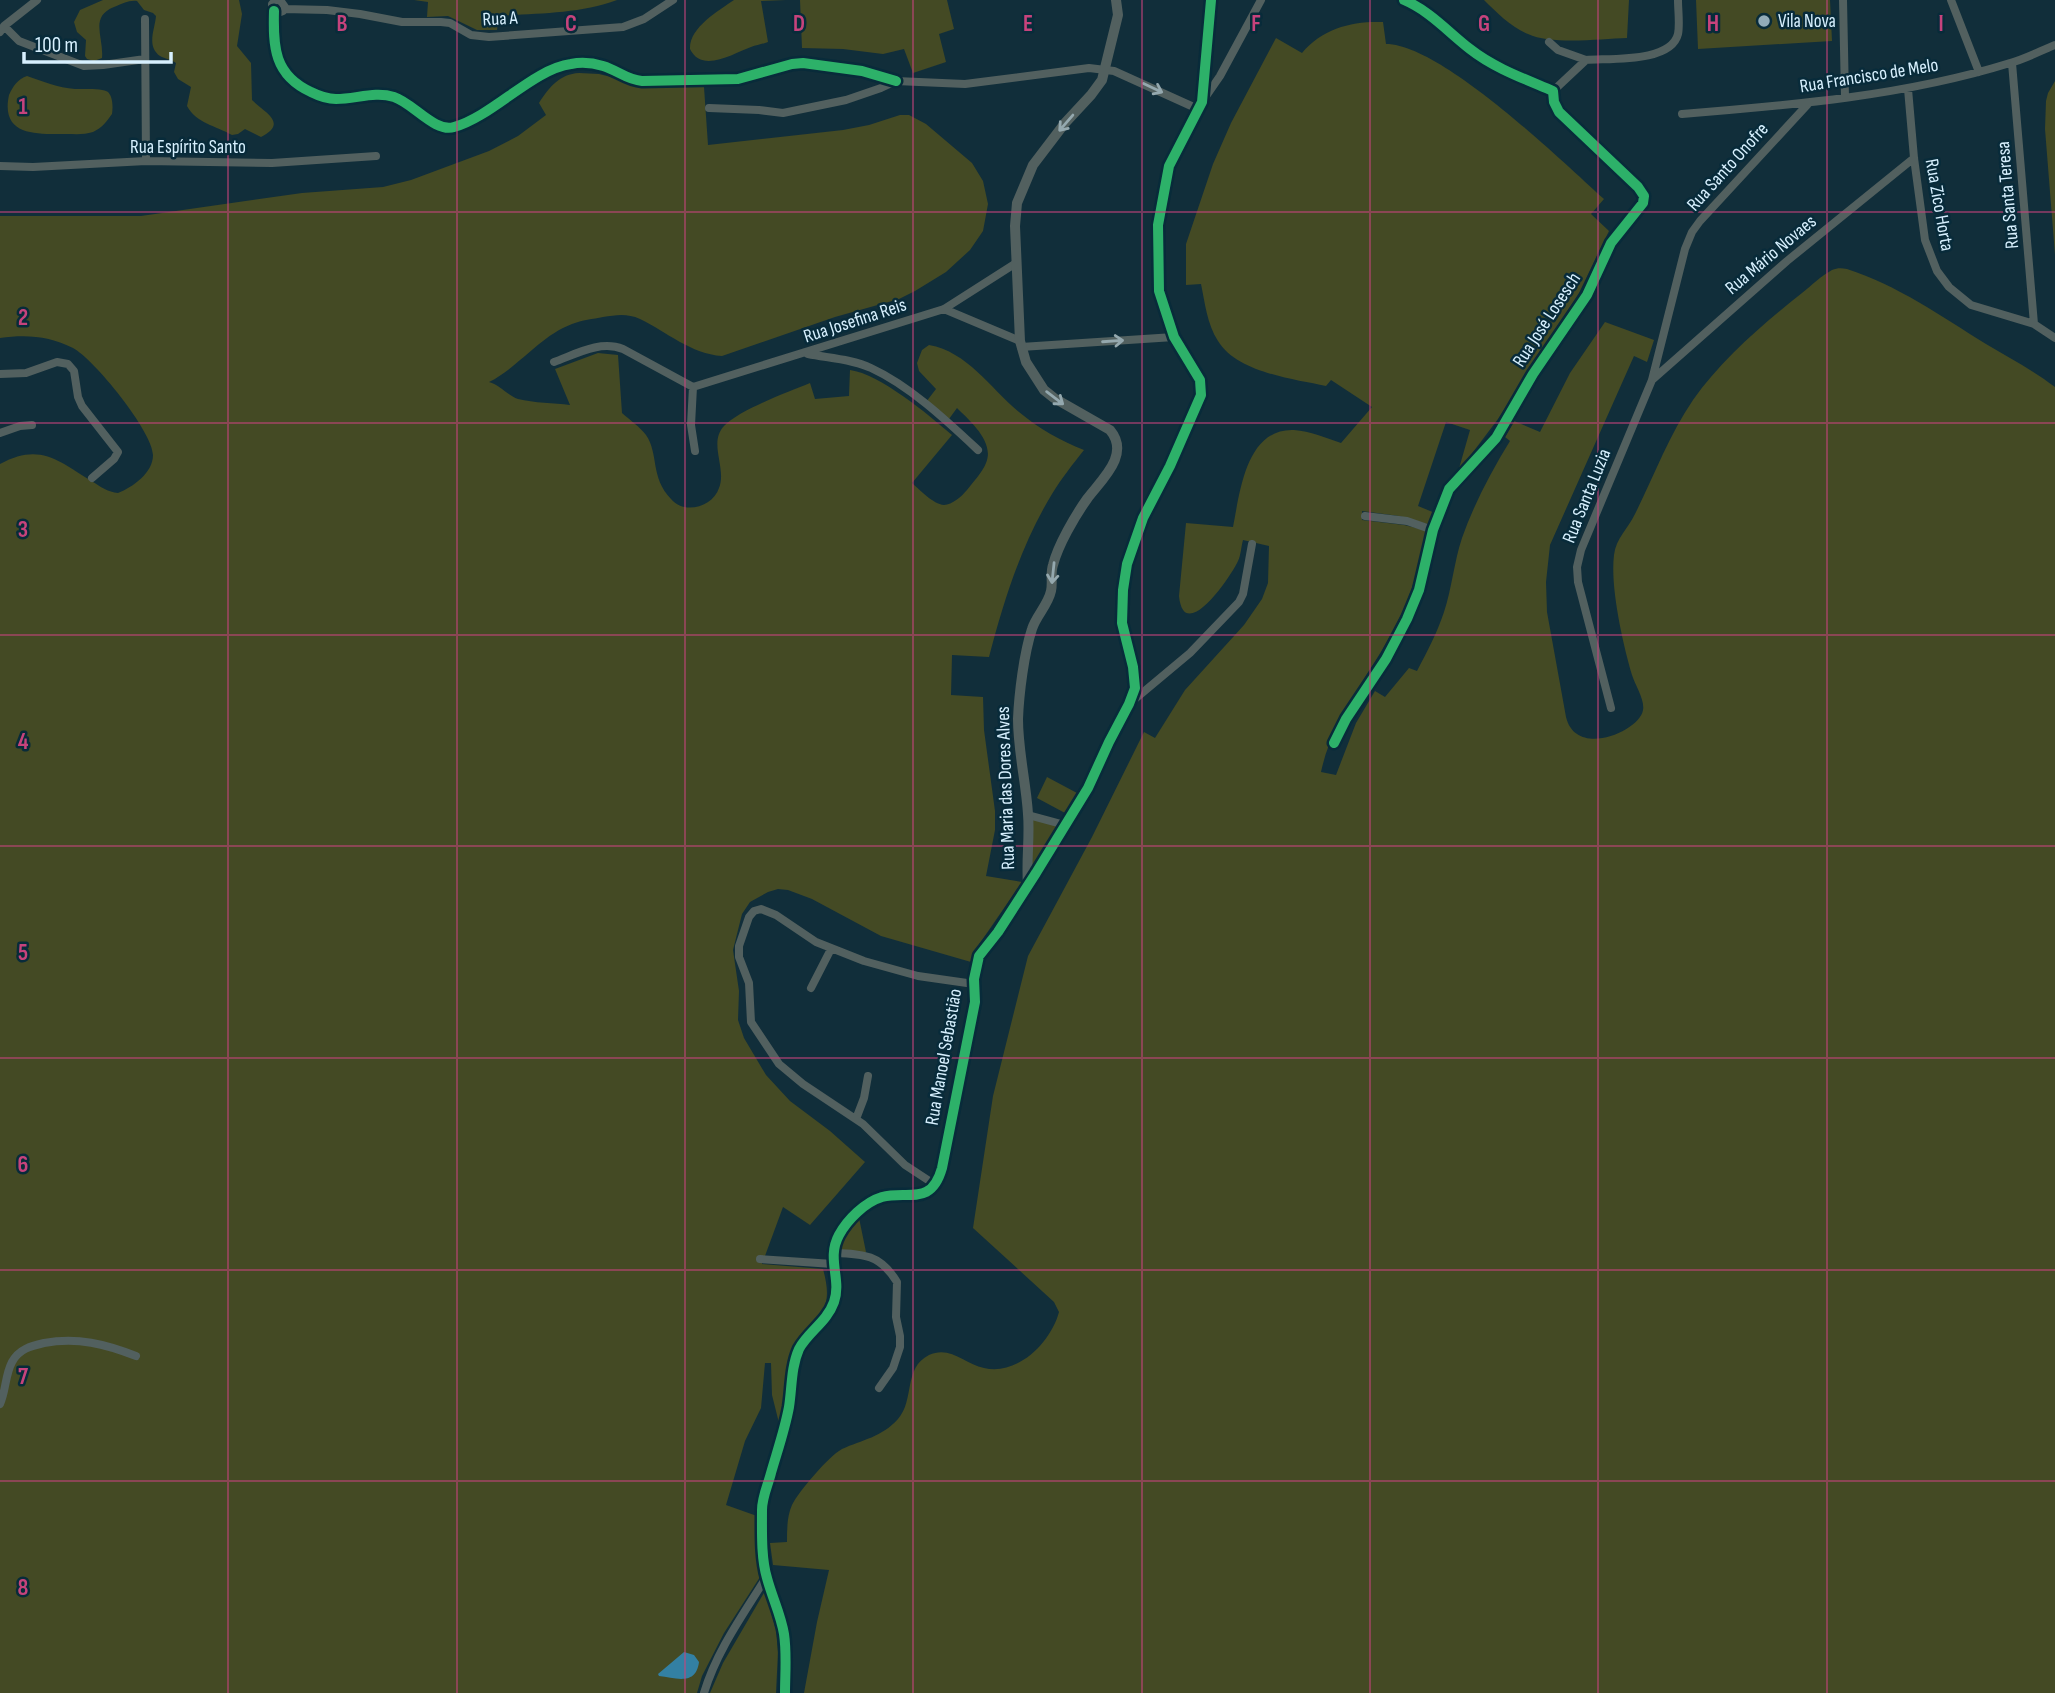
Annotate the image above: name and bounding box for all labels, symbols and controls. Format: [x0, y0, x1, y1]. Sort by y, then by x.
street label: Rua A [482, 7, 519, 31]
text: B [337, 10, 348, 38]
text: C [565, 10, 577, 38]
text: D [793, 10, 805, 38]
text: E [1023, 10, 1033, 38]
text: F [1251, 10, 1261, 38]
text: G [1478, 10, 1490, 38]
text: H [1707, 10, 1719, 38]
place label: Vila Nova [1778, 10, 1836, 33]
text: I [1938, 10, 1944, 38]
marker: Vila Nova [1756, 13, 1772, 29]
scale bar [24, 21, 172, 65]
text: 100 m [35, 33, 78, 58]
street label: Rua Francisco de Melo [1798, 54, 1940, 98]
one-way arrow [1142, 81, 1163, 95]
text: 1 [18, 93, 28, 121]
one-way arrow [1058, 114, 1074, 132]
street label: Rua Santo Onofre [1682, 118, 1774, 216]
street label: Rua Espírito Santo [130, 136, 246, 159]
street label: Rua Santa Teresa [1992, 140, 2024, 250]
street label: Rua Zico Horta [1920, 157, 1958, 253]
street label: Rua Mário Novaes [1721, 210, 1821, 300]
street label: Rua José Losesch [1508, 268, 1586, 372]
street label: Rua Josefina Reis [801, 294, 909, 348]
text: 2 [18, 304, 28, 332]
one-way arrow [1101, 334, 1124, 347]
one-way arrow [1045, 390, 1063, 405]
street label: Rua Santa Luzia [1558, 446, 1616, 546]
text: 3 [18, 516, 28, 544]
one-way arrow [1046, 561, 1059, 584]
street label: Rua Maria das Dores Alves [992, 706, 1020, 870]
text: 4 [18, 728, 29, 756]
text: 5 [18, 939, 28, 967]
street label: Rua Manoel Sebastião [921, 987, 967, 1127]
text: 6 [18, 1151, 28, 1179]
text: 7 [18, 1363, 28, 1391]
text: 8 [18, 1574, 29, 1602]

